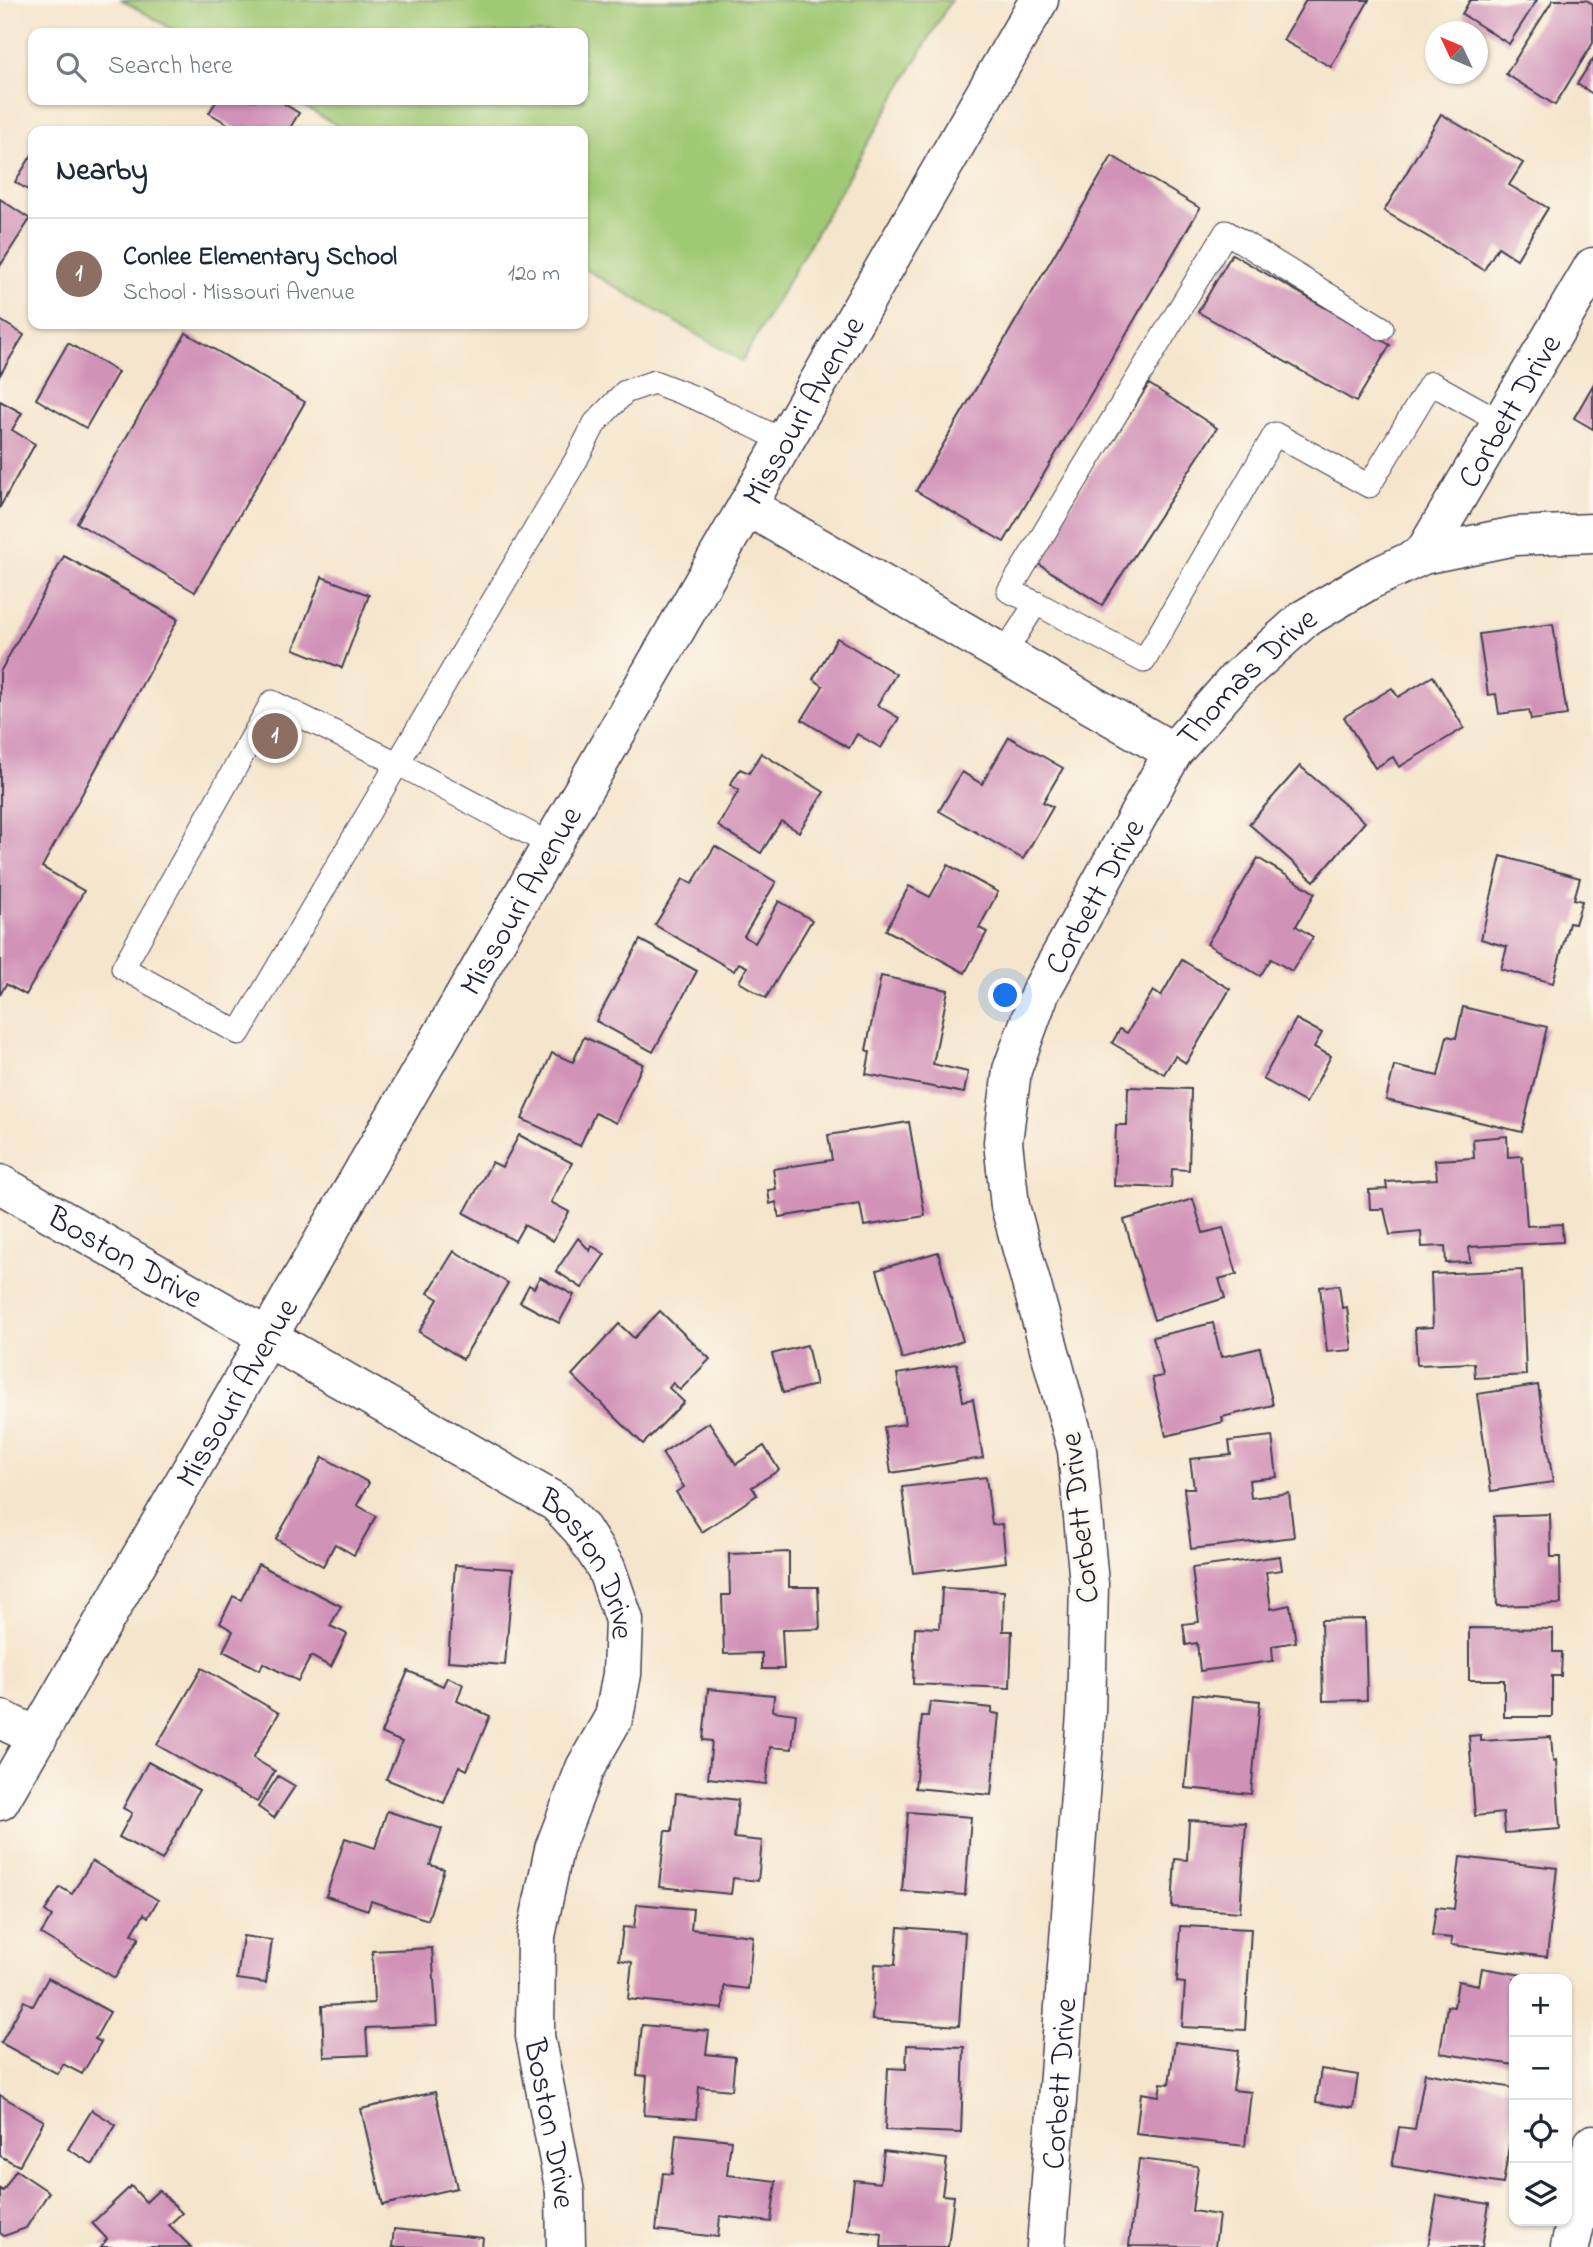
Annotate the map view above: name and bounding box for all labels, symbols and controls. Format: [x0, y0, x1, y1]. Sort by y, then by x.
north arrow [1425, 21, 1488, 84]
search box [28, 28, 588, 105]
icon: search [52, 48, 90, 86]
text: Search here [108, 48, 233, 86]
text: Nearby [56, 150, 148, 194]
text: Conlee Elementary School [123, 239, 397, 277]
text: 1 [75, 258, 83, 291]
text: 120 m [508, 258, 560, 291]
text: School · Missouri Avenue [123, 277, 355, 310]
street label: Missouri Avenue [732, 307, 879, 515]
street label: Corbett Drive [1448, 326, 1576, 498]
street label: Thomas Drive [1167, 596, 1327, 759]
pin: 1 [252, 710, 298, 762]
street label: Missouri Avenue [449, 798, 596, 1006]
street label: Corbett Drive [1035, 810, 1159, 984]
your location [988, 978, 1022, 1012]
street label: Boston Drive [37, 1195, 211, 1323]
street label: Missouri Avenue [166, 1290, 313, 1497]
street label: Corbett Drive [1049, 1429, 1114, 1605]
street label: Boston Drive [529, 1477, 645, 1641]
map controls [1509, 1974, 1572, 2226]
button: + [1509, 1974, 1572, 2037]
street label: Corbett Drive [1032, 1996, 1092, 2171]
street label: Boston Drive [509, 2034, 585, 2210]
button: − [1509, 2037, 1572, 2100]
button: locate [1509, 2100, 1572, 2163]
button: layers [1509, 2163, 1572, 2226]

